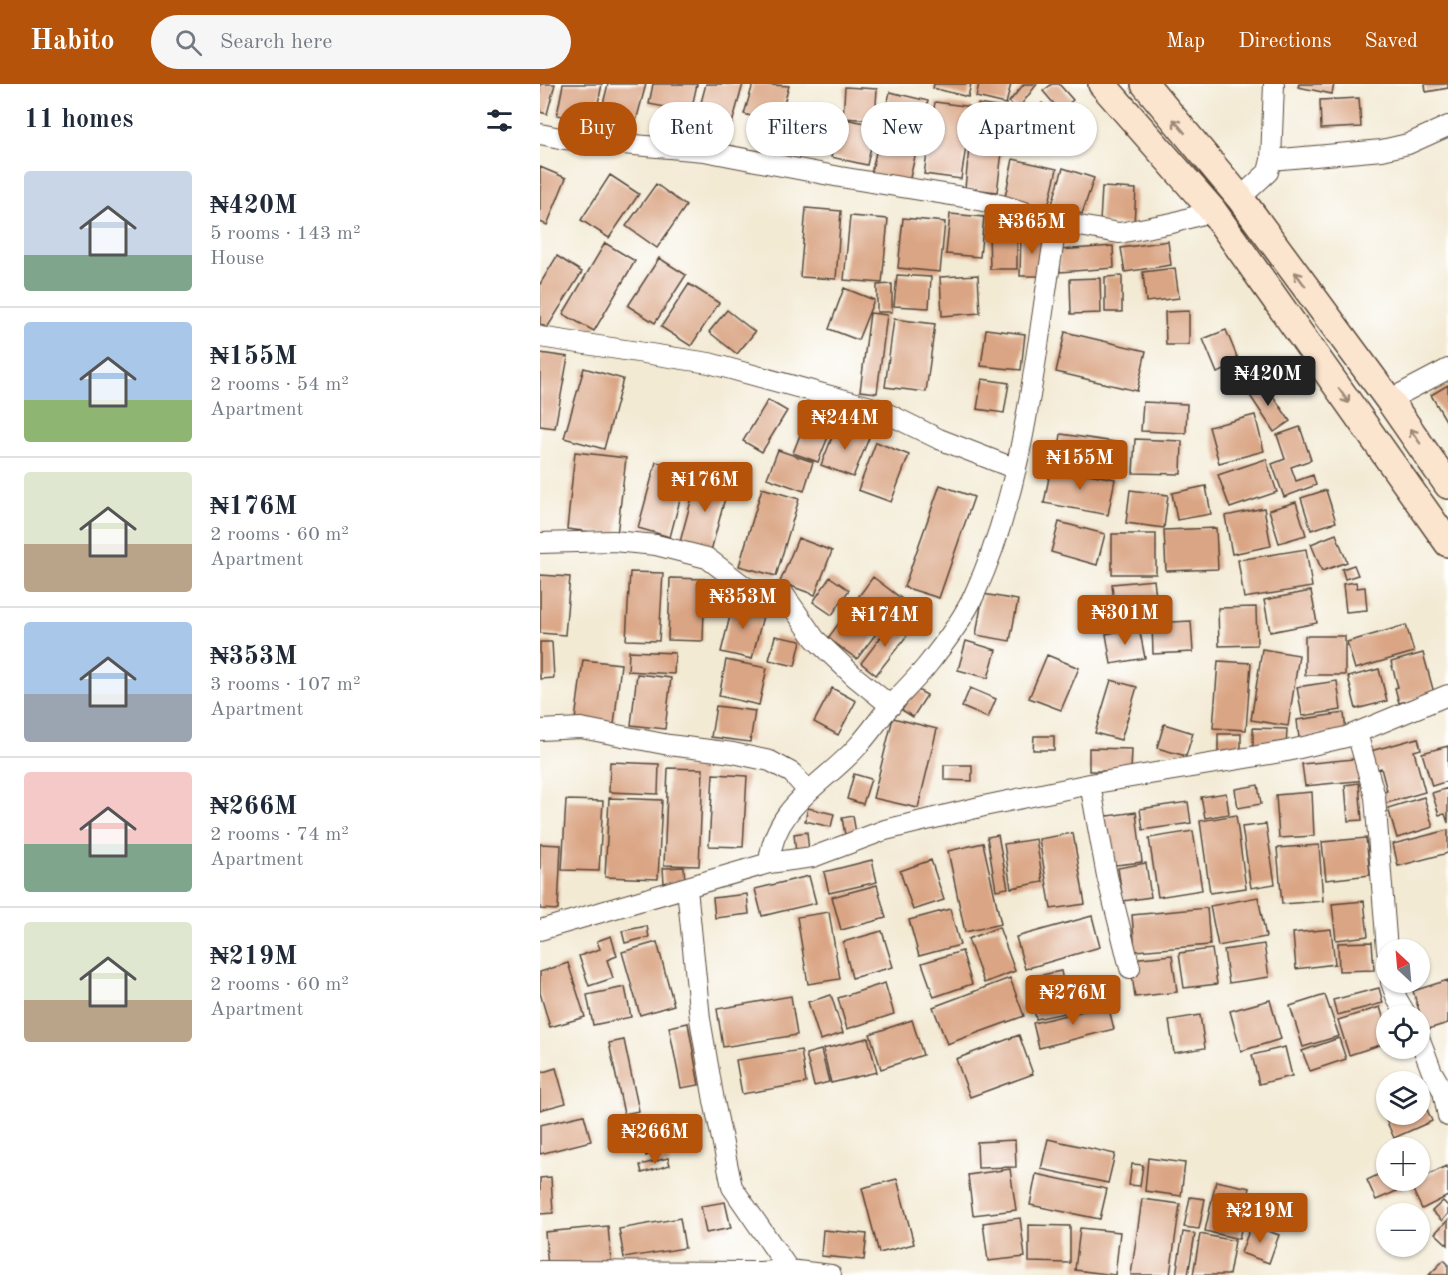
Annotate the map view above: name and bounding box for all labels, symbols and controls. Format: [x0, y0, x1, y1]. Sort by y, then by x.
search box [151, 15, 571, 69]
icon: search [172, 26, 205, 59]
text: Habito [30, 28, 115, 56]
text: Search here [220, 31, 332, 53]
text: Map [1166, 31, 1205, 52]
text: Directions [1238, 31, 1332, 52]
text: Saved [1365, 31, 1418, 52]
chip: Buy [558, 102, 637, 156]
chip: Rent [649, 102, 734, 156]
chip: Filters [746, 102, 849, 156]
chip: New [861, 102, 945, 156]
chip: Apartment [957, 102, 1097, 156]
icon: filters [483, 104, 516, 137]
text: 11 homes [24, 107, 133, 133]
one-way arrow [1173, 118, 1186, 134]
text: ₦420M [210, 193, 297, 219]
icon: home [72, 195, 144, 267]
pin: ₦365M [990, 204, 1074, 255]
text: ₦365M [998, 213, 1066, 233]
text: 5 rooms · 143 m² [210, 224, 360, 244]
text: House [210, 249, 264, 269]
one-way arrow [1293, 272, 1306, 288]
text: ₦155M [210, 344, 297, 370]
icon: home [72, 346, 144, 418]
pin: ₦420M [1226, 356, 1310, 407]
text: ₦420M [1234, 365, 1302, 385]
text: 2 rooms · 54 m² [210, 375, 349, 395]
one-way arrow [1338, 387, 1350, 403]
text: Apartment [210, 400, 304, 420]
pin: ₦244M [803, 400, 887, 451]
text: ₦244M [811, 409, 879, 429]
one-way arrow [1409, 429, 1421, 445]
pin: ₦155M [1038, 440, 1122, 491]
text: ₦155M [1046, 449, 1114, 469]
pin: ₦176M [663, 462, 747, 513]
text: ₦176M [671, 471, 739, 491]
text: ₦176M [210, 494, 297, 520]
icon: home [72, 496, 144, 568]
text: 2 rooms · 60 m² [210, 525, 349, 545]
text: Apartment [210, 550, 304, 570]
pin: ₦353M [701, 579, 785, 630]
text: ₦353M [709, 588, 777, 608]
pin: ₦301M [1083, 595, 1167, 646]
pin: ₦174M [843, 597, 927, 648]
text: ₦301M [1091, 604, 1159, 624]
text: ₦174M [851, 606, 919, 626]
text: ₦353M [210, 644, 297, 670]
icon: home [72, 646, 144, 718]
text: 3 rooms · 107 m² [210, 675, 360, 695]
text: Apartment [210, 700, 304, 720]
text: ₦266M [210, 794, 297, 820]
icon: home [72, 796, 144, 868]
text: 2 rooms · 74 m² [210, 825, 349, 845]
text: Apartment [210, 850, 304, 870]
north arrow [1376, 939, 1430, 993]
map controls [1376, 939, 1430, 1257]
text: ₦219M [210, 944, 297, 970]
icon: home [72, 946, 144, 1018]
text: 2 rooms · 60 m² [210, 975, 349, 995]
pin: ₦276M [1031, 975, 1115, 1026]
text: ₦276M [1039, 984, 1107, 1004]
text: Apartment [210, 1000, 304, 1020]
button: locate [1376, 1005, 1430, 1059]
button: layers [1376, 1071, 1430, 1125]
pin: ₦266M [613, 1114, 697, 1165]
text: ₦266M [621, 1123, 689, 1143]
button: + [1376, 1137, 1430, 1191]
pin: ₦219M [1218, 1193, 1302, 1244]
text: ₦219M [1226, 1202, 1294, 1222]
button: − [1376, 1203, 1430, 1257]

